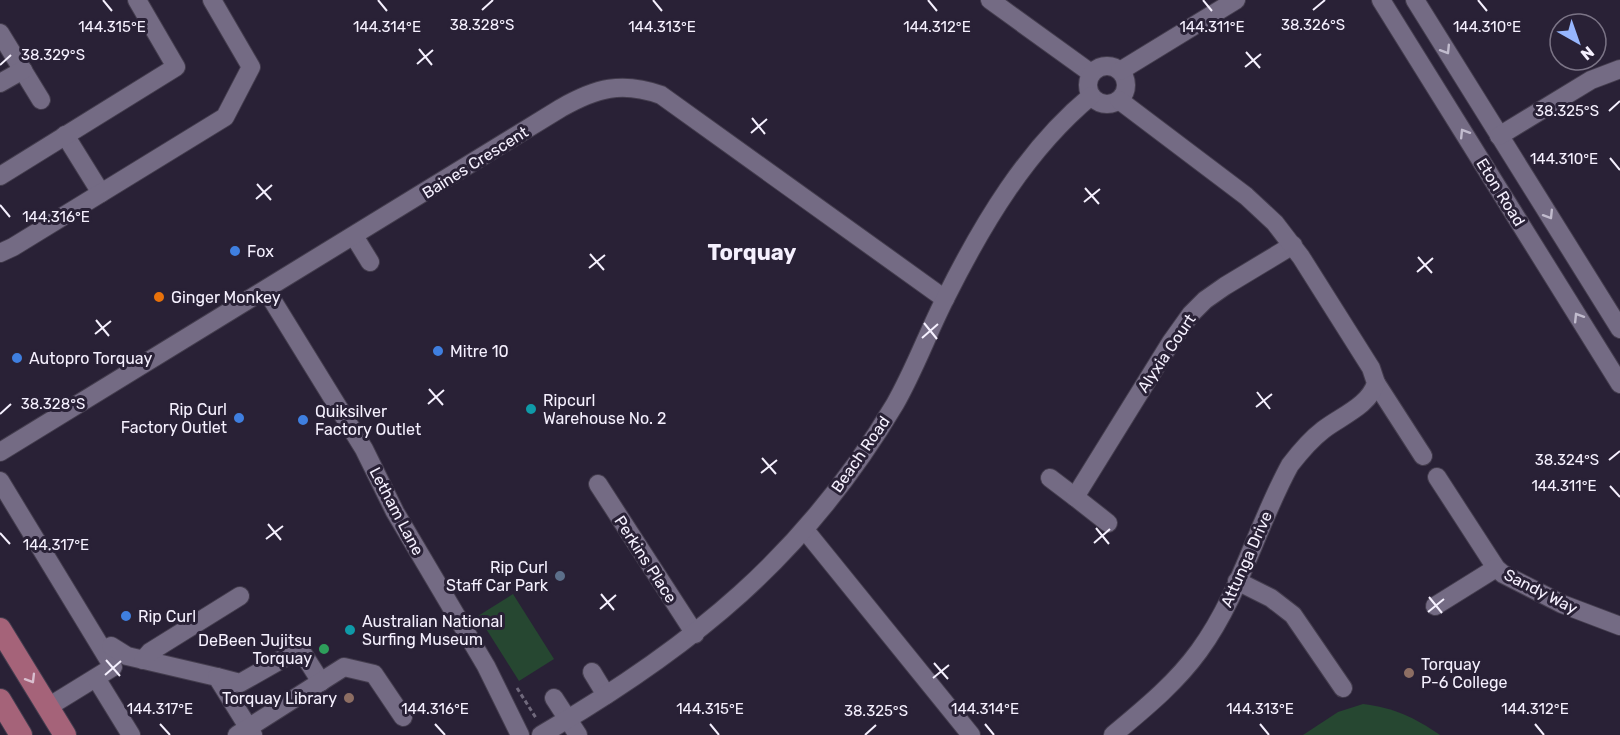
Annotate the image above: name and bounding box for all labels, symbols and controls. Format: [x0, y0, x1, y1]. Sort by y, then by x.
north arrow [1548, 12, 1608, 72]
text: 38.328°S [450, 16, 514, 34]
text: 38.326°S [1281, 16, 1345, 34]
text: 144.315°E [78, 18, 146, 36]
text: 144.314°E [353, 18, 421, 36]
text: 144.313°E [628, 18, 696, 36]
text: 144.312°E [903, 18, 971, 36]
text: 144.311°E [1179, 18, 1245, 36]
text: 144.310°E [1453, 18, 1521, 36]
text: N [1577, 42, 1598, 64]
one-way arrow [1438, 44, 1450, 54]
text: 38.329°S [21, 46, 85, 64]
text: 38.325°S [1535, 102, 1599, 120]
street label: Baines Crescent [419, 122, 532, 203]
one-way arrow [1460, 129, 1472, 139]
text: 144.310°E [1530, 150, 1598, 168]
street label: Eton Road [1472, 155, 1529, 230]
text: 144.316°E [22, 208, 90, 226]
one-way arrow [1541, 209, 1553, 219]
district label: Torquay [708, 239, 796, 266]
place label: Fox [247, 242, 274, 261]
marker: Fox [228, 244, 242, 258]
place label: Ginger Monkey [171, 288, 281, 307]
marker: Ginger Monkey [152, 290, 166, 304]
street label: Alyxia Court [1133, 310, 1200, 396]
one-way arrow [1574, 313, 1585, 324]
place label: Mitre 10 [450, 342, 509, 361]
marker: Mitre 10 [431, 344, 445, 358]
place label: Autopro Torquay [29, 349, 152, 368]
marker: Autopro Torquay [10, 351, 24, 365]
place label: Ripcurl Warehouse No. 2 [543, 391, 666, 428]
text: 38.328°S [21, 395, 85, 413]
place label: Rip Curl Factory Outlet [121, 400, 227, 437]
place label: Quiksilver Factory Outlet [315, 402, 421, 439]
marker: Ripcurl Warehouse No. 2 [524, 402, 538, 416]
marker: Rip Curl Factory Outlet [232, 411, 246, 425]
street label: Beach Road [827, 412, 894, 496]
marker: Quiksilver Factory Outlet [296, 413, 310, 427]
text: 38.324°S [1535, 451, 1599, 469]
street label: Letham Lane [365, 464, 428, 559]
text: 144.311°E [1531, 477, 1597, 495]
street label: Attunga Drive [1217, 508, 1276, 610]
street label: Perkins Place [610, 512, 681, 606]
text: 144.317°E [23, 536, 89, 554]
place label: Rip Curl Staff Car Park [446, 558, 549, 595]
street label: Sandy Way [1501, 565, 1581, 618]
marker: Rip Curl Staff Car Park [553, 569, 567, 583]
place label: Rip Curl [138, 607, 196, 626]
marker: Rip Curl [119, 609, 133, 623]
place label: Australian National Surfing Museum [362, 612, 503, 649]
marker: Australian National Surfing Museum [343, 623, 357, 637]
place label: DeBeen Jujitsu Torquay [198, 631, 312, 668]
marker: DeBeen Jujitsu Torquay [317, 642, 331, 656]
place label: Torquay P-6 College [1421, 655, 1507, 692]
marker: Torquay P-6 College [1402, 666, 1416, 680]
one-way arrow [23, 673, 35, 683]
place label: Torquay Library [222, 689, 337, 708]
marker: Torquay Library [342, 691, 356, 705]
text: 144.317°E [127, 700, 193, 718]
text: 144.316°E [401, 700, 469, 718]
text: 144.315°E [676, 700, 744, 718]
text: 144.314°E [951, 700, 1019, 718]
text: 144.313°E [1226, 700, 1294, 718]
text: 144.312°E [1501, 700, 1569, 718]
text: 38.325°S [844, 702, 908, 720]

